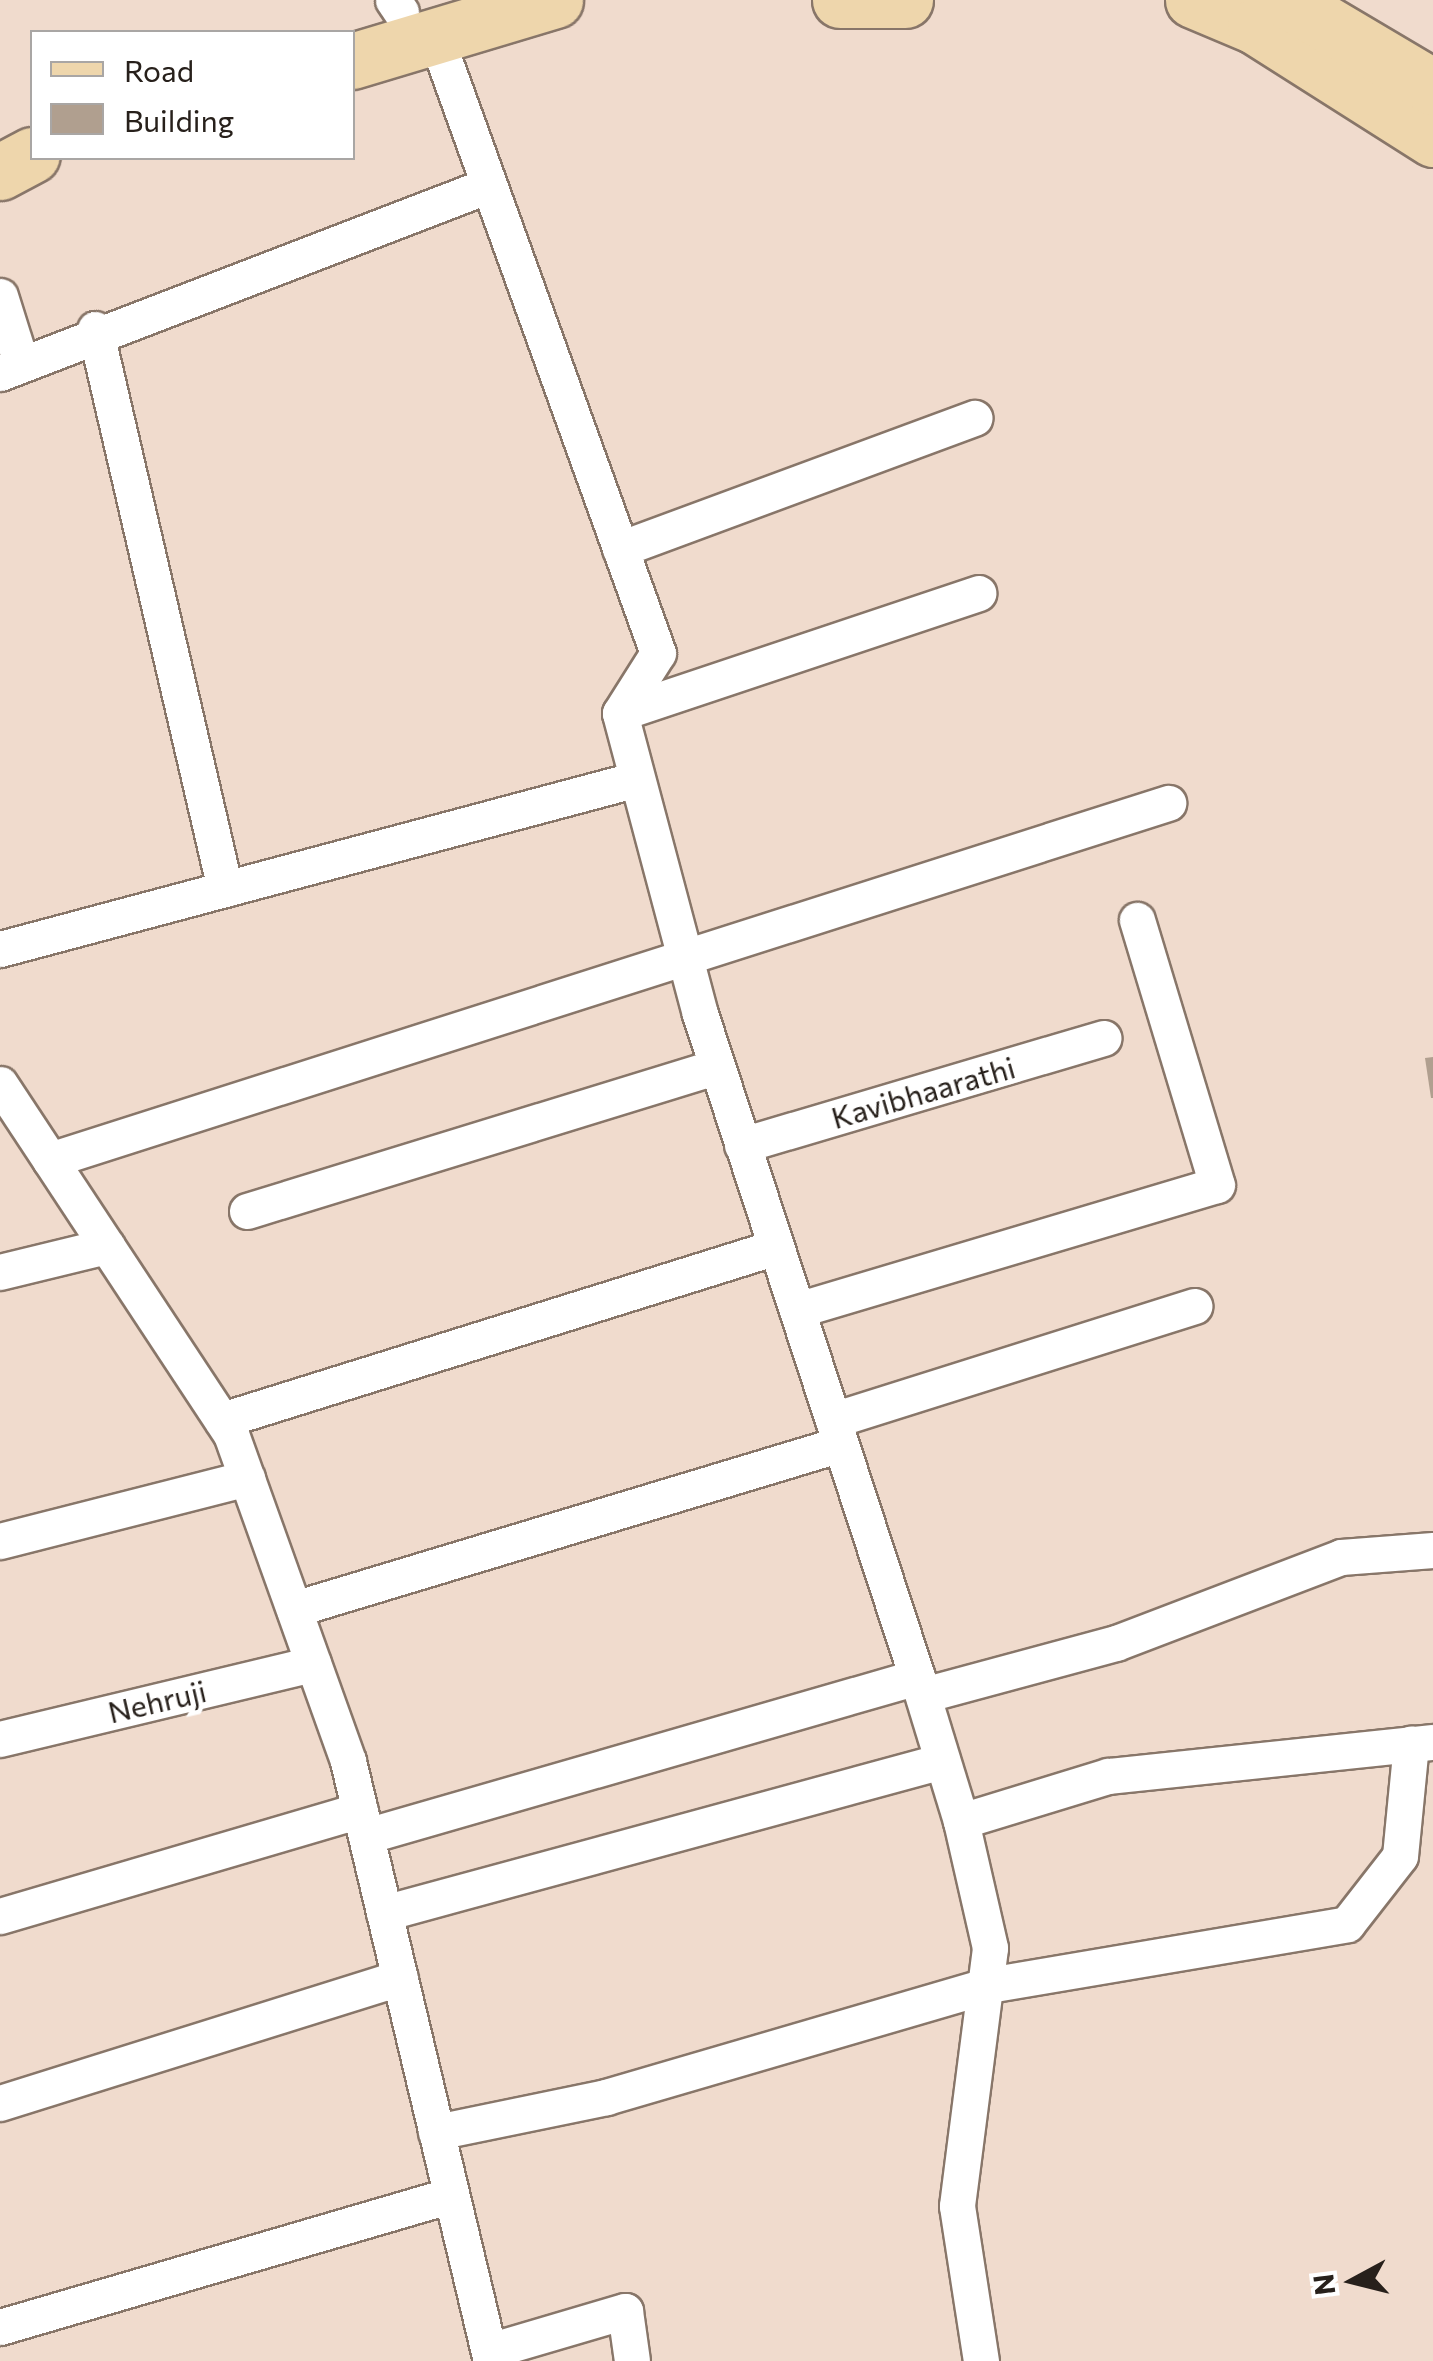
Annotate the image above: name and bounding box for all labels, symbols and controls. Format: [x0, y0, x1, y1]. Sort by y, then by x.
legend [30, 30, 355, 160]
text: Road [124, 51, 194, 88]
text: Building [124, 101, 234, 138]
street label: Kavibhaarathi [827, 1049, 1019, 1135]
street label: Nehruji [104, 1672, 210, 1730]
north arrow [1303, 2231, 1403, 2331]
text: N [1305, 2272, 1341, 2297]

